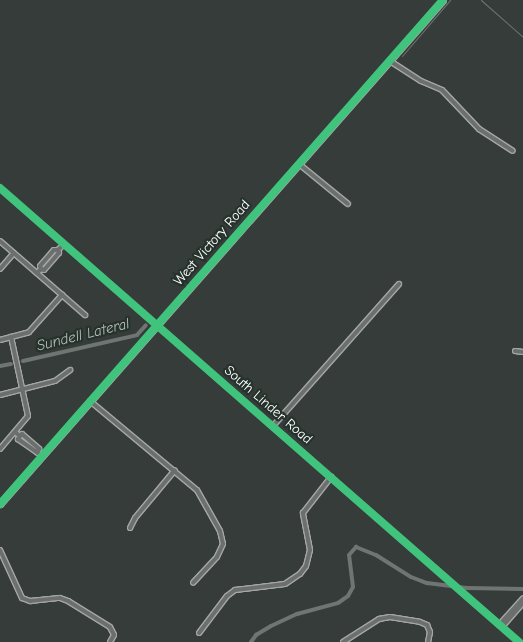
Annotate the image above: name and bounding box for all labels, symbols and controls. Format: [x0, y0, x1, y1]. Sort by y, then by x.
street label: West Victory Road [170, 197, 254, 289]
water label: Sundell Lateral [35, 315, 131, 355]
street label: South Linder Road [220, 362, 316, 448]

